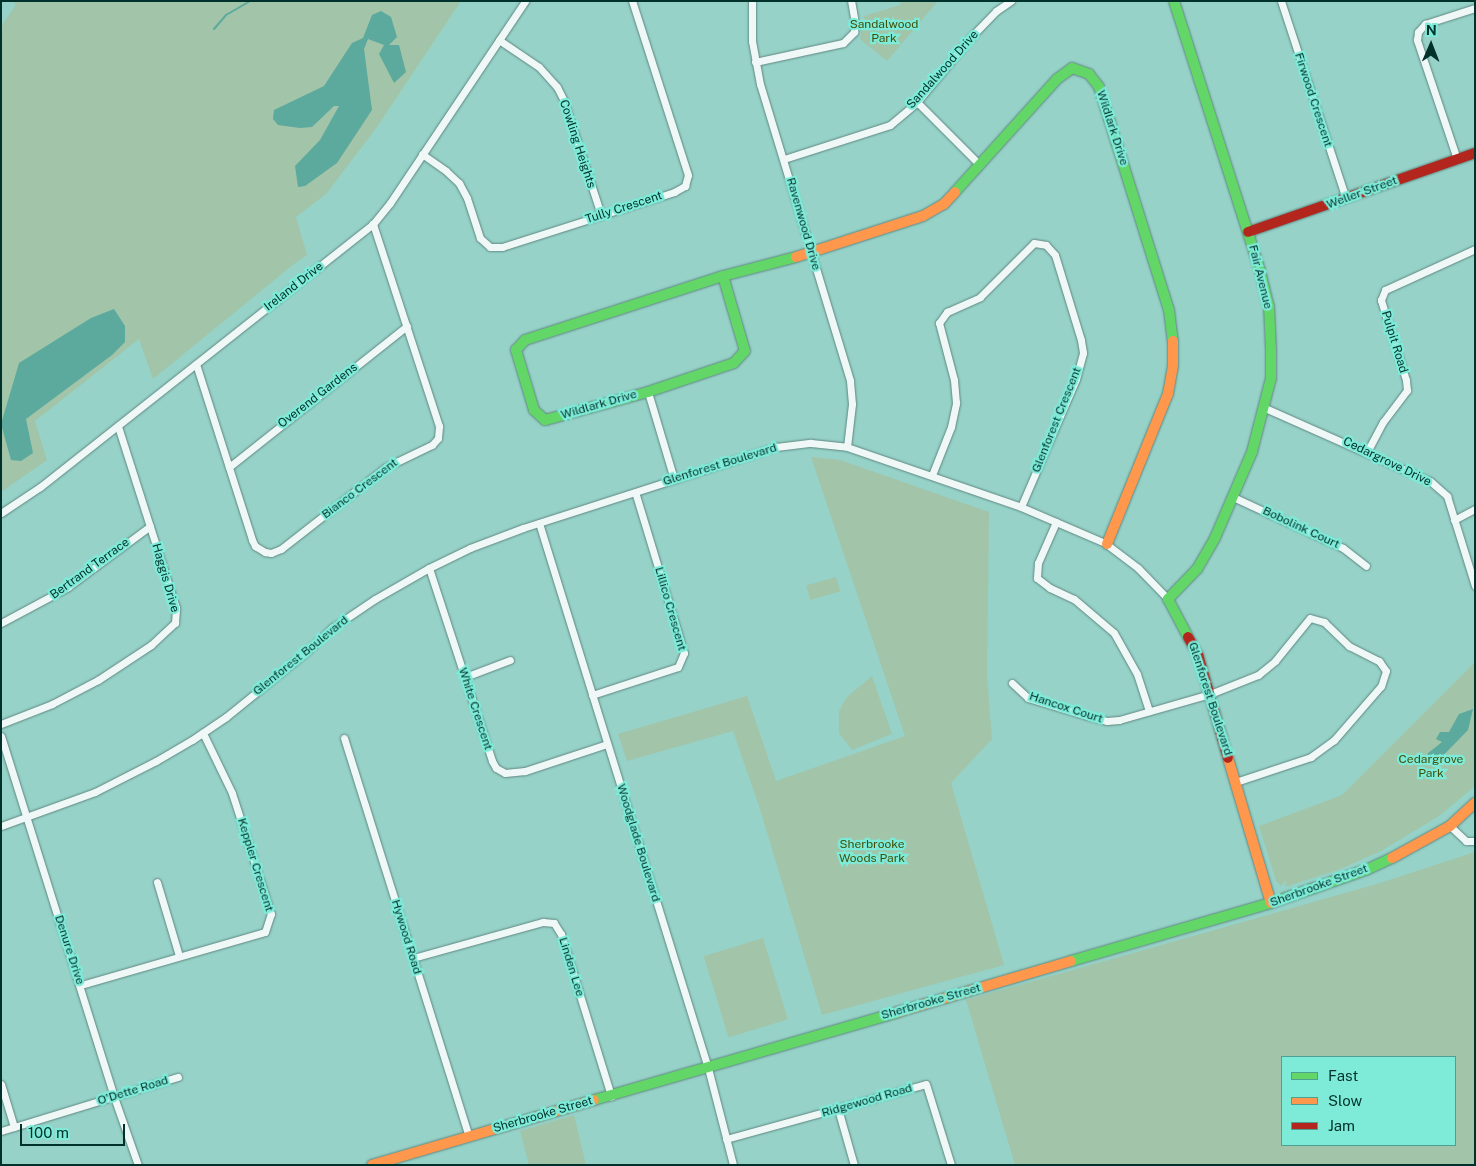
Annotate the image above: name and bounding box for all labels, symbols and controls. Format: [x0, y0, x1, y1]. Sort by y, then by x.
park label: Sandalwood Park [850, 18, 918, 46]
north arrow [1406, 20, 1456, 70]
text: N [1426, 22, 1437, 38]
street label: Sandalwood Drive [904, 28, 982, 112]
street label: Firwood Crescent [1291, 51, 1335, 149]
street label: Wildlark Drive [1093, 89, 1131, 167]
street label: Cowling Heights [556, 98, 598, 190]
street label: Weller Street [1325, 174, 1399, 212]
street label: Ravenwood Drive [783, 176, 823, 272]
street label: Tully Crescent [584, 189, 664, 227]
street label: Fair Avenue [1245, 243, 1275, 311]
street label: Ireland Drive [262, 260, 326, 314]
street label: Pulpit Road [1378, 309, 1410, 375]
street label: Overend Gardens [275, 361, 361, 431]
street label: Glenforest Crescent [1029, 365, 1085, 475]
street label: Wildlark Drive [559, 387, 639, 423]
street label: Cedargrove Drive [1341, 434, 1433, 490]
street label: Glenforest Boulevard [661, 441, 779, 489]
street label: Bianco Crescent [319, 456, 401, 522]
street label: Bobolink Court [1260, 504, 1342, 552]
street label: Bertrand Terrace [48, 535, 132, 603]
street label: Haggis Drive [148, 542, 182, 614]
street label: Lillico Crescent [651, 565, 689, 653]
street label: Glenforest Boulevard [251, 613, 351, 699]
street label: Glenforest Boulevard [1185, 641, 1235, 757]
street label: White Crescent [455, 666, 495, 752]
street label: Hancox Court [1027, 689, 1105, 727]
park label: Cedargrove Park [1399, 753, 1463, 781]
street label: Woodglade Boulevard [613, 782, 663, 904]
street label: Keppler Crescent [234, 817, 276, 913]
park label: Sherbrooke Woods Park [839, 838, 905, 866]
street label: Sherbrooke Street [1268, 862, 1370, 910]
street label: Hywood Road [388, 898, 424, 976]
street label: Denure Drive [51, 913, 87, 987]
street label: Linden Lee [555, 936, 587, 998]
street label: Sherbrooke Street [880, 981, 982, 1023]
legend [1281, 1056, 1456, 1146]
text: Fast [1328, 1067, 1358, 1084]
street label: O'Dette Road [96, 1073, 170, 1109]
street label: Ridgewood Road [820, 1081, 914, 1121]
text: Slow [1328, 1092, 1362, 1109]
street label: Sherbrooke Street [492, 1094, 594, 1136]
scale bar [22, 1114, 128, 1146]
text: Jam [1328, 1117, 1355, 1134]
text: 100 m [28, 1124, 69, 1141]

